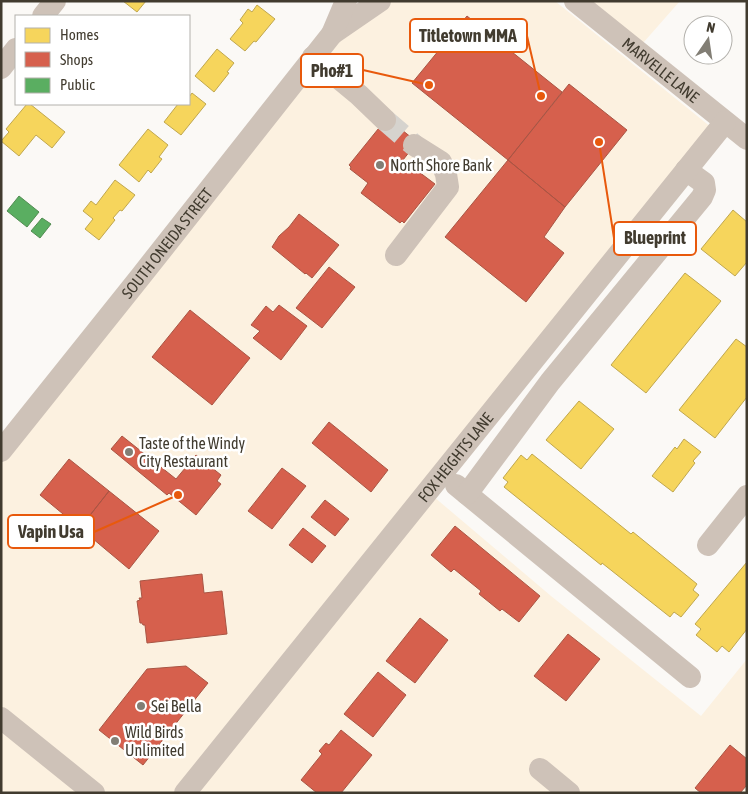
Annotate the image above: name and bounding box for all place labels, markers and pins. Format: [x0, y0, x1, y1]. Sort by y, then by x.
callout: Titletown MMA [410, 19, 527, 52]
callout: Pho#1 [301, 54, 363, 87]
place label: North Shore Bank [390, 156, 492, 174]
marker: North Shore Bank [374, 159, 386, 171]
callout: Blueprint [614, 222, 696, 255]
place label: Taste of the Windy City Restaurant [139, 434, 245, 471]
marker: Taste of the Windy City Restaurant [123, 446, 135, 458]
callout: Vapin Usa [8, 515, 94, 548]
place label: Sei Bella [151, 697, 202, 715]
marker: Sei Bella [135, 700, 147, 712]
place label: Wild Birds Unlimited [125, 723, 185, 759]
marker: Wild Birds Unlimited [109, 735, 121, 747]

